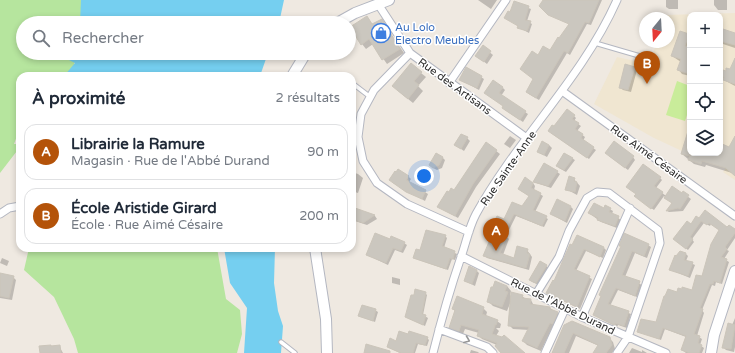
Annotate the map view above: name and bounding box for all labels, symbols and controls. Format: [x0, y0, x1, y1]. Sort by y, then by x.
north arrow [639, 12, 675, 48]
map controls [687, 12, 723, 156]
button: + [687, 12, 723, 48]
search box [16, 16, 356, 60]
place label: Au Lolo Electro Meubles [395, 21, 479, 47]
shop icon: Au Lolo Electro Meubles [370, 22, 392, 44]
icon: search [30, 27, 52, 49]
text: Rechercher [62, 29, 144, 47]
button: − [687, 48, 723, 84]
pin: B [634, 51, 660, 84]
street label: Rue des Artisans [415, 55, 494, 117]
button: locate [687, 84, 723, 120]
text: À proximité [32, 88, 125, 109]
text: 2 résultats [276, 90, 340, 106]
button: layers [687, 120, 723, 156]
street label: Rue Aimé Césaire [608, 122, 690, 187]
street label: Rue Sainte-Anne [478, 128, 539, 208]
text: Librairie la Ramure [71, 135, 205, 153]
text: A [41, 144, 51, 160]
text: 90 m [307, 144, 339, 160]
text: Magasin · Rue de l'Abbé Durand [71, 153, 270, 169]
your location [414, 166, 434, 186]
text: École Aristide Girard [71, 199, 217, 217]
text: B [41, 208, 51, 224]
text: 200 m [299, 208, 339, 224]
text: École · Rue Aimé Césaire [71, 217, 223, 233]
pin: A [483, 218, 509, 251]
street label: Rue de l'Abbé Durand [508, 275, 617, 337]
one-way arrow [464, 335, 471, 343]

